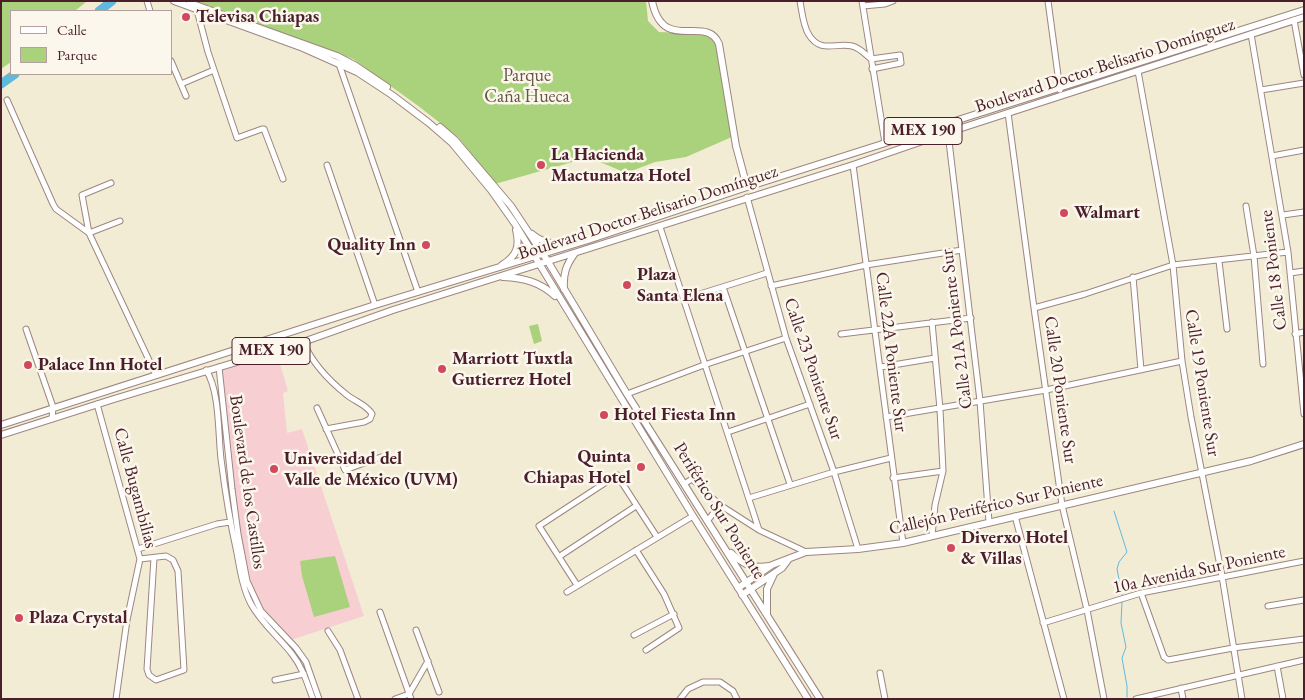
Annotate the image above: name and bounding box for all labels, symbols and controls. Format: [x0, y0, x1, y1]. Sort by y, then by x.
place label: Televisa Chiapas [196, 6, 319, 28]
legend [10, 10, 172, 75]
marker: Televisa Chiapas [180, 11, 192, 23]
street label: Boulevard Doctor Belisario Domínguez [973, 14, 1237, 118]
text: Calle [57, 20, 87, 39]
text: Parque [57, 45, 97, 64]
park label: Parque Caña Hueca [484, 65, 570, 108]
road number: MEX 190 [884, 118, 962, 144]
place label: La Hacienda Mactumatza Hotel [551, 144, 691, 186]
marker: La Hacienda Mactumatza Hotel [535, 159, 547, 171]
street label: Boulevard Doctor Belisario Domínguez [516, 161, 780, 265]
place label: Walmart [1074, 202, 1140, 224]
marker: Walmart [1058, 207, 1070, 219]
street label: Calle 18 Poniente [1256, 209, 1292, 331]
place label: Quality Inn [327, 234, 416, 256]
marker: Quality Inn [420, 239, 432, 251]
street label: Calle 21A Poniente Sur [936, 248, 978, 410]
place label: Plaza Santa Elena [637, 264, 723, 306]
street label: Calle 22A Poniente Sur [870, 271, 912, 433]
marker: Plaza Santa Elena [621, 279, 633, 291]
street label: Calle 23 Poniente Sur [779, 295, 847, 443]
street label: Calle 19 Poniente Sur [1180, 308, 1224, 458]
street label: Calle 20 Poniente Sur [1039, 315, 1081, 465]
road number: MEX 190 [232, 338, 310, 364]
place label: Marriott Tuxtla Gutierrez Hotel [452, 348, 573, 390]
place label: Palace Inn Hotel [38, 354, 162, 376]
marker: Palace Inn Hotel [22, 359, 34, 371]
marker: Marriott Tuxtla Gutierrez Hotel [436, 363, 448, 375]
street label: Boulevard de los Castillos [224, 394, 270, 570]
place label: Hotel Fiesta Inn [614, 404, 736, 426]
marker: Hotel Fiesta Inn [598, 409, 610, 421]
street label: Calle Bugambilias [109, 425, 161, 551]
street label: Periférico Sur Poniente [668, 439, 770, 583]
place label: Quinta Chiapas Hotel [524, 446, 631, 488]
place label: Universidad del Valle de México (UVM) [284, 448, 458, 490]
marker: Quinta Chiapas Hotel [635, 461, 647, 473]
marker: Universidad del Valle de México (UVM) [268, 463, 280, 475]
street label: Callejón Periférico Sur Poniente [887, 470, 1105, 540]
place label: Diverxo Hotel & Villas [961, 527, 1068, 570]
street label: 10a Avenida Sur Poniente [1111, 541, 1287, 599]
marker: Diverxo Hotel & Villas [945, 542, 957, 554]
place label: Plaza Crystal [29, 607, 128, 629]
marker: Plaza Crystal [13, 612, 25, 624]

